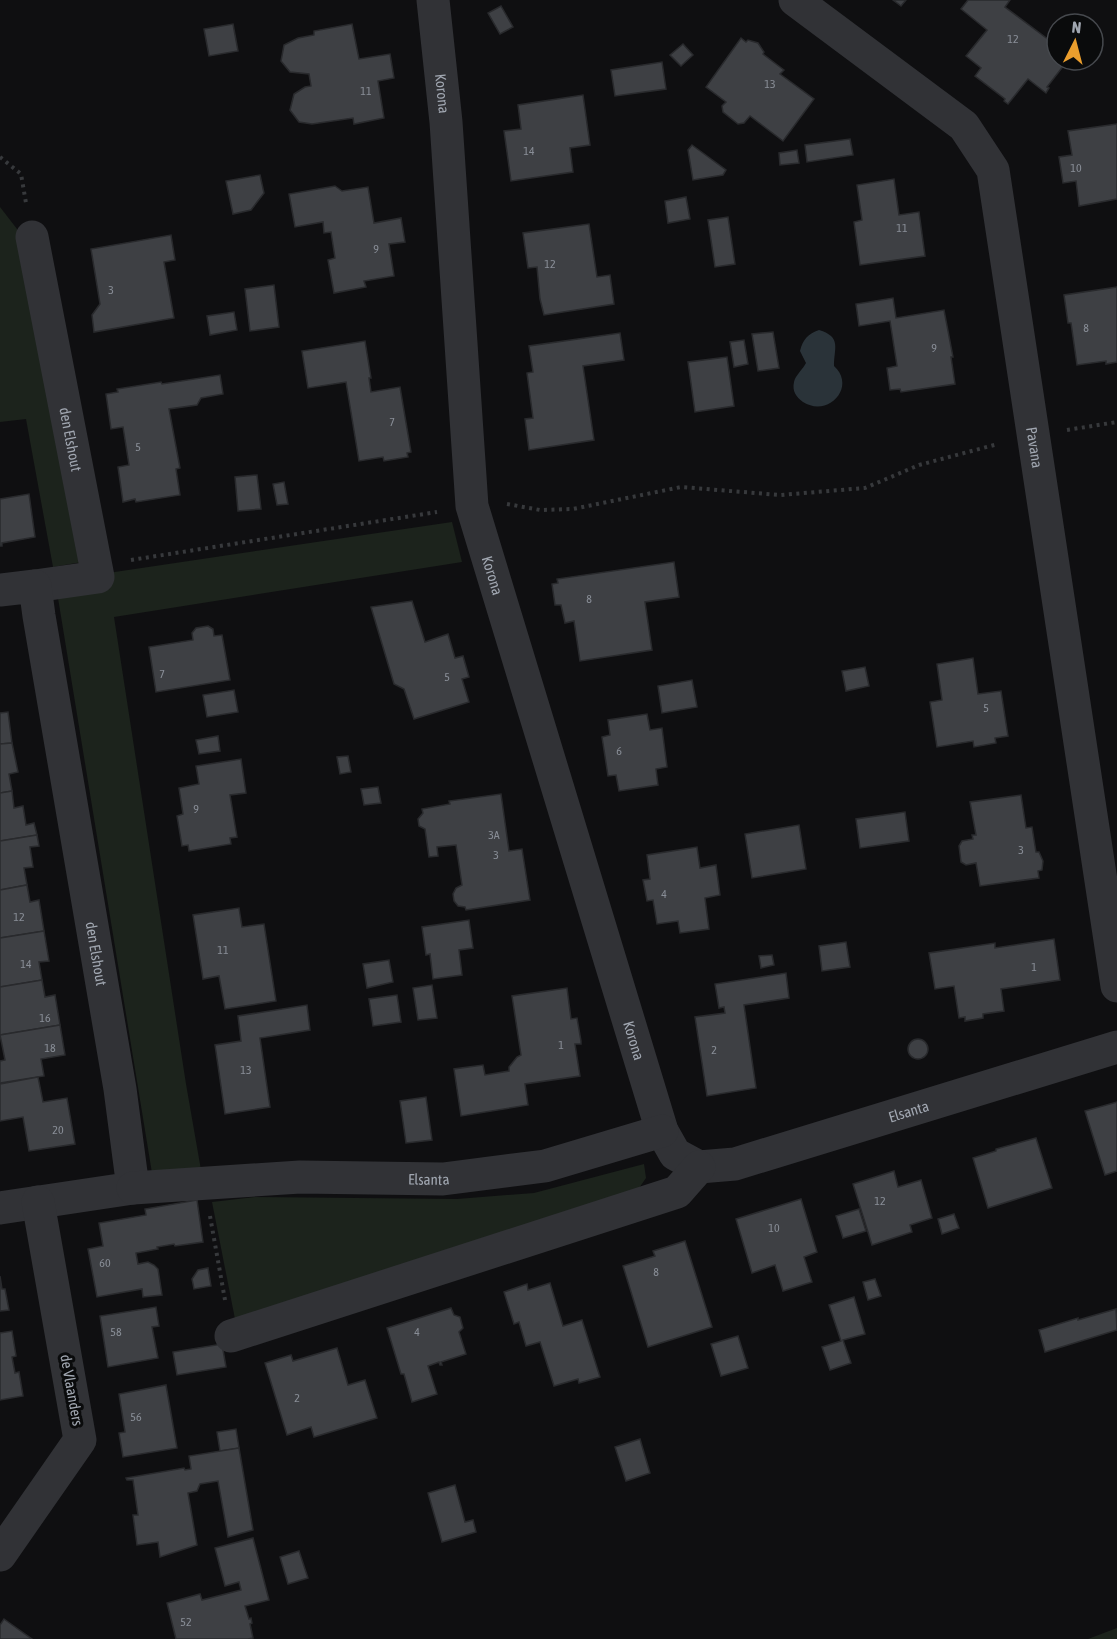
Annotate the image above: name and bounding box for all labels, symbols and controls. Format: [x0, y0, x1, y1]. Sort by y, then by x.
north arrow [1045, 12, 1105, 72]
text: N [1071, 18, 1082, 37]
house number: 12 [1007, 32, 1019, 46]
street label: Korona [432, 73, 454, 114]
house number: 13 [764, 77, 776, 91]
house number: 11 [360, 84, 372, 98]
house number: 14 [523, 144, 535, 158]
house number: 10 [1070, 161, 1082, 175]
house number: 11 [896, 221, 908, 235]
house number: 9 [373, 242, 379, 256]
house number: 12 [544, 257, 556, 271]
house number: 3 [108, 283, 114, 297]
house number: 8 [1083, 321, 1089, 335]
house number: 9 [931, 341, 937, 355]
street label: den Elshout [57, 406, 86, 473]
house number: 7 [389, 415, 395, 429]
street label: Pavana [1024, 426, 1047, 469]
house number: 5 [135, 440, 141, 454]
street label: Korona [479, 554, 507, 597]
house number: 8 [586, 592, 592, 606]
house number: 7 [159, 667, 165, 681]
house number: 5 [444, 670, 450, 684]
house number: 5 [983, 701, 989, 715]
house number: 6 [616, 744, 622, 758]
house number: 9 [193, 802, 199, 816]
house number: 3A [488, 828, 500, 842]
house number: 3 [1018, 843, 1024, 857]
house number: 3 [493, 848, 499, 862]
house number: 4 [661, 887, 667, 901]
house number: 12 [13, 910, 25, 924]
street label: den Elshout [83, 920, 111, 987]
house number: 11 [217, 943, 229, 957]
house number: 14 [20, 957, 32, 971]
house number: 1 [1031, 960, 1037, 974]
house number: 16 [39, 1011, 51, 1025]
street label: Korona [620, 1019, 648, 1062]
house number: 1 [558, 1038, 564, 1052]
house number: 18 [44, 1041, 56, 1055]
house number: 2 [711, 1043, 717, 1057]
house number: 13 [240, 1063, 252, 1077]
street label: Elsanta [886, 1097, 931, 1125]
house number: 20 [52, 1123, 64, 1137]
street label: Elsanta [408, 1170, 450, 1188]
house number: 12 [874, 1194, 886, 1208]
house number: 10 [768, 1221, 780, 1235]
house number: 60 [99, 1256, 111, 1270]
house number: 8 [653, 1265, 659, 1279]
house number: 58 [110, 1325, 122, 1339]
house number: 4 [414, 1325, 420, 1339]
street label: de Vlaanders [57, 1353, 87, 1427]
house number: 2 [294, 1391, 300, 1405]
house number: 56 [130, 1410, 142, 1424]
house number: 52 [180, 1615, 192, 1629]

